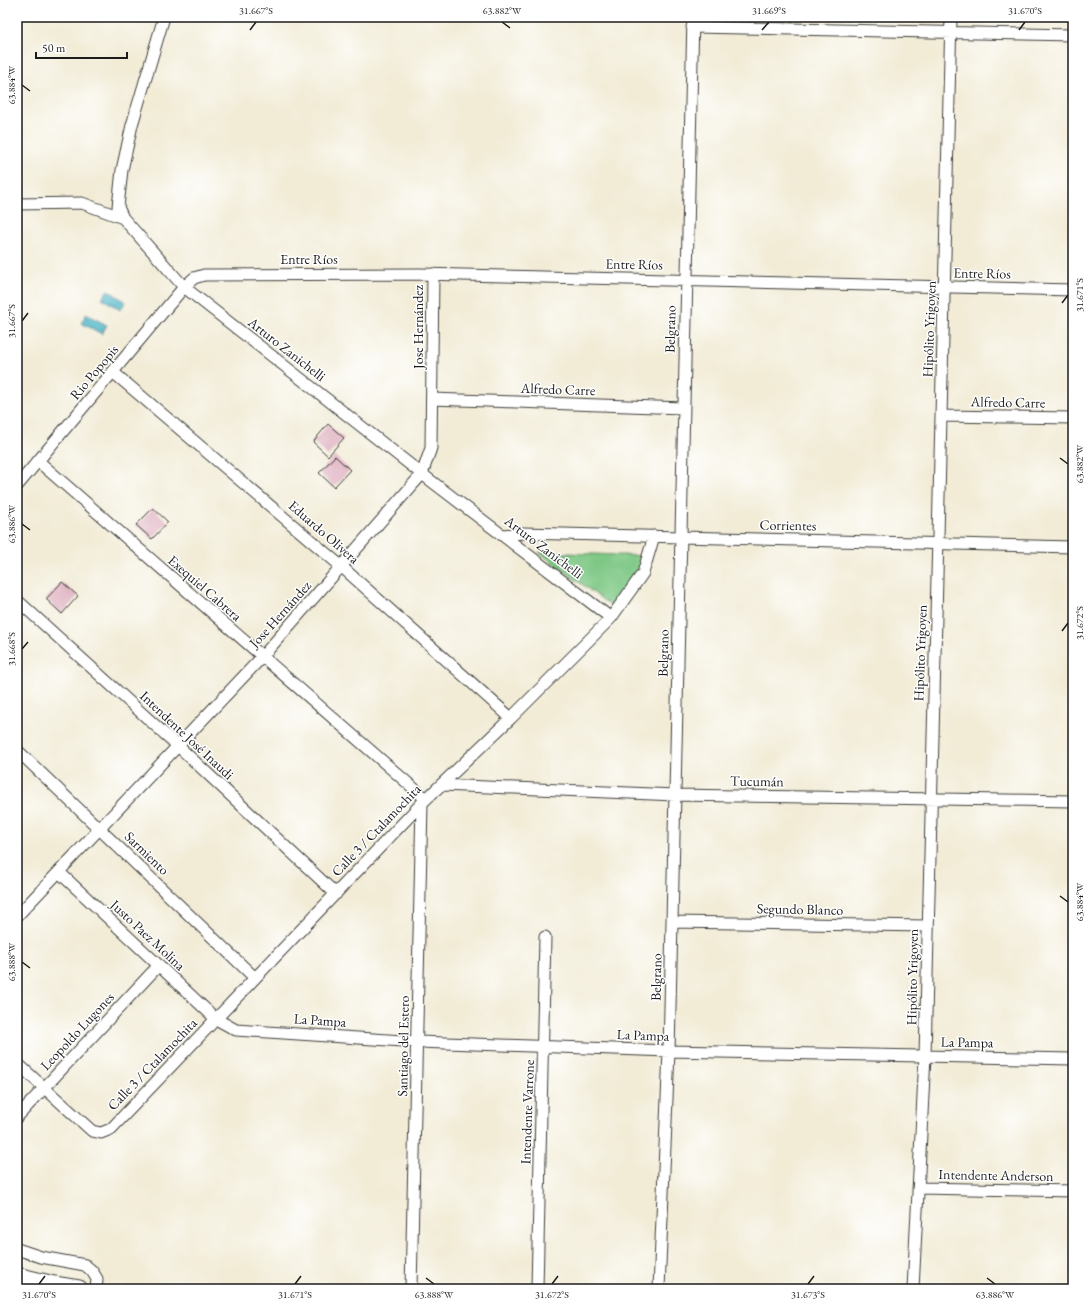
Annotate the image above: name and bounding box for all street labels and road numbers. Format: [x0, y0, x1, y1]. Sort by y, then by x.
street label: Entre Ríos [280, 250, 338, 268]
street label: Entre Ríos [605, 254, 663, 274]
street label: Entre Ríos [953, 263, 1011, 283]
street label: Hipólito Yrigoyen [918, 280, 940, 378]
street label: Jose Hernández [409, 284, 427, 370]
street label: Belgrano [661, 305, 679, 353]
street label: Arturo Zanichelli [244, 312, 330, 385]
street label: Rio Popopis [66, 340, 123, 403]
street label: Alfredo Carre [519, 379, 596, 399]
street label: Alfredo Carre [970, 392, 1046, 412]
street label: Eduardo Olivera [285, 496, 363, 568]
street label: Arturo Zanichelli [500, 511, 587, 583]
street label: Corrientes [759, 516, 817, 535]
street label: Exequiel Cabrera [164, 551, 246, 625]
street label: Jose Hernández [244, 576, 315, 652]
street label: Hipólito Yrigoyen [909, 604, 931, 702]
street label: Belgrano [654, 629, 672, 677]
street label: Intendente José Inaudi [136, 687, 238, 784]
street label: Tucumán [730, 772, 785, 790]
street label: Calle 3 / Ctalamochita [327, 780, 425, 880]
street label: Sarmiento [121, 827, 173, 879]
street label: Justo Paez Molina [106, 895, 189, 975]
street label: Segundo Blanco [757, 899, 843, 919]
street label: Hipólito Yrigoyen [902, 928, 922, 1025]
street label: Belgrano [647, 953, 665, 1001]
street label: Leopoldo Lugones [36, 988, 118, 1074]
street label: Santiago del Estero [393, 995, 413, 1097]
street label: La Pampa [293, 1009, 347, 1031]
street label: Calle 3 / Ctalamochita [103, 1014, 201, 1114]
street label: La Pampa [616, 1025, 670, 1045]
street label: La Pampa [941, 1033, 994, 1051]
street label: Intendente Varrone [516, 1059, 538, 1165]
street label: Intendente Anderson [938, 1165, 1054, 1185]

